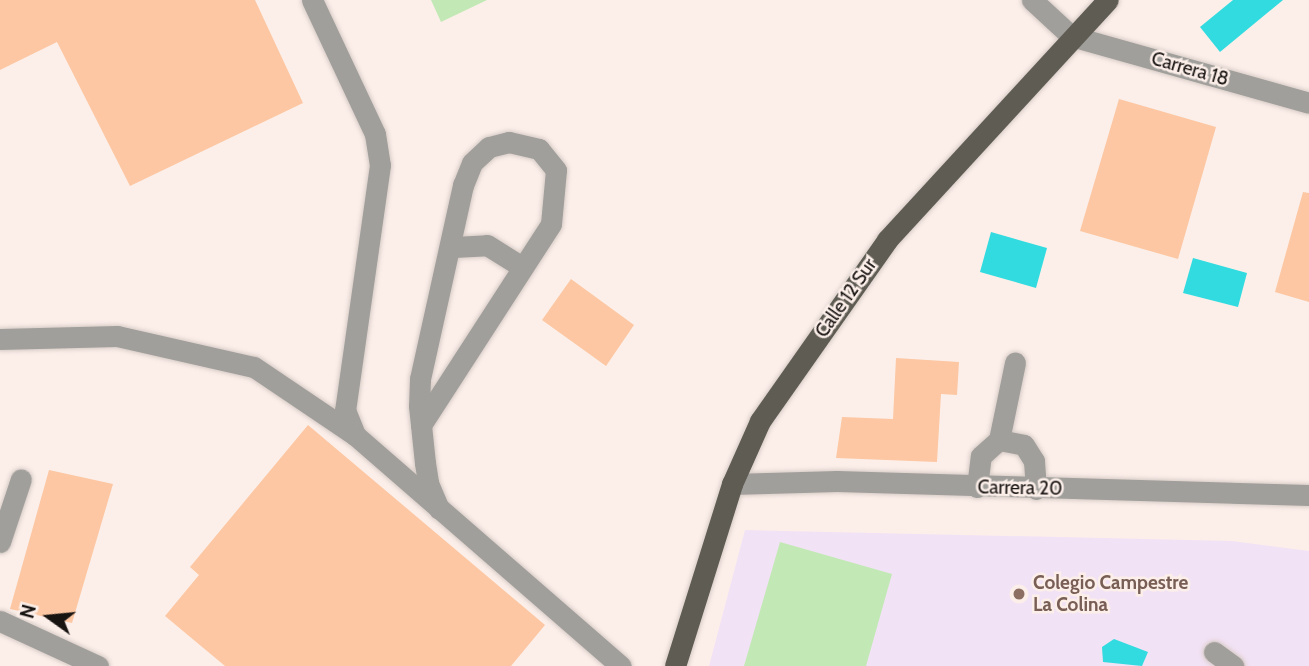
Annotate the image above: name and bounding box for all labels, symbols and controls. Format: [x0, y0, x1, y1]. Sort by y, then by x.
street label: Carrera 18 [1149, 47, 1231, 91]
street label: Calle 12 Sur [811, 254, 881, 342]
street label: Carrera 20 [977, 476, 1063, 500]
place label: Colegio Campestre La Colina [1033, 572, 1188, 616]
north arrow [14, 582, 84, 652]
marker: Colegio Campestre La Colina [1011, 586, 1027, 602]
text: N [15, 602, 41, 621]

